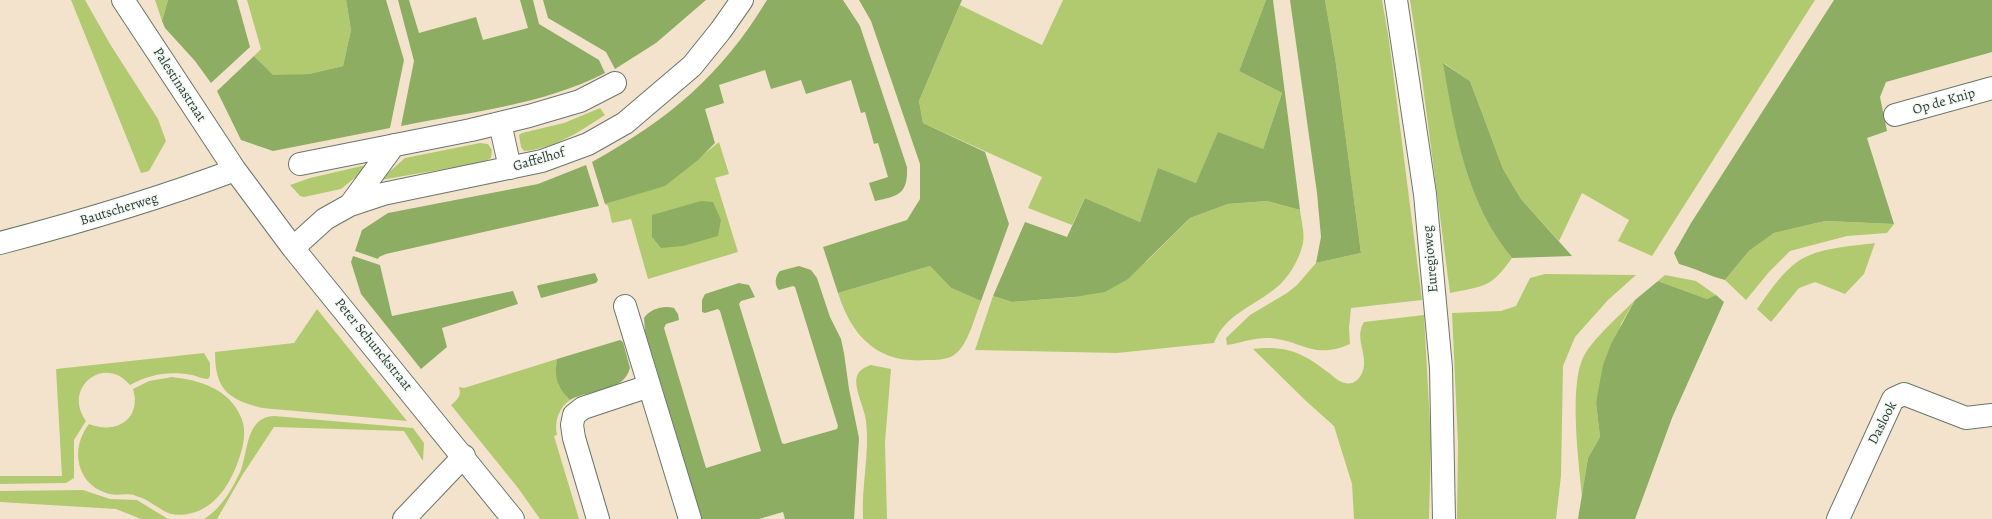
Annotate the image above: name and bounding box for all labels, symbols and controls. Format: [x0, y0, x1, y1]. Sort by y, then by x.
street label: Palestinastraat [149, 45, 209, 125]
street label: Op de Knip [1911, 85, 1977, 119]
street label: Gaffelhof [511, 145, 567, 175]
street label: Bautscherweg [78, 190, 160, 230]
street label: Euregioweg [1420, 225, 1442, 293]
street label: Peter Schunckstraat [331, 295, 415, 395]
street label: Daslook [1865, 399, 1901, 447]

